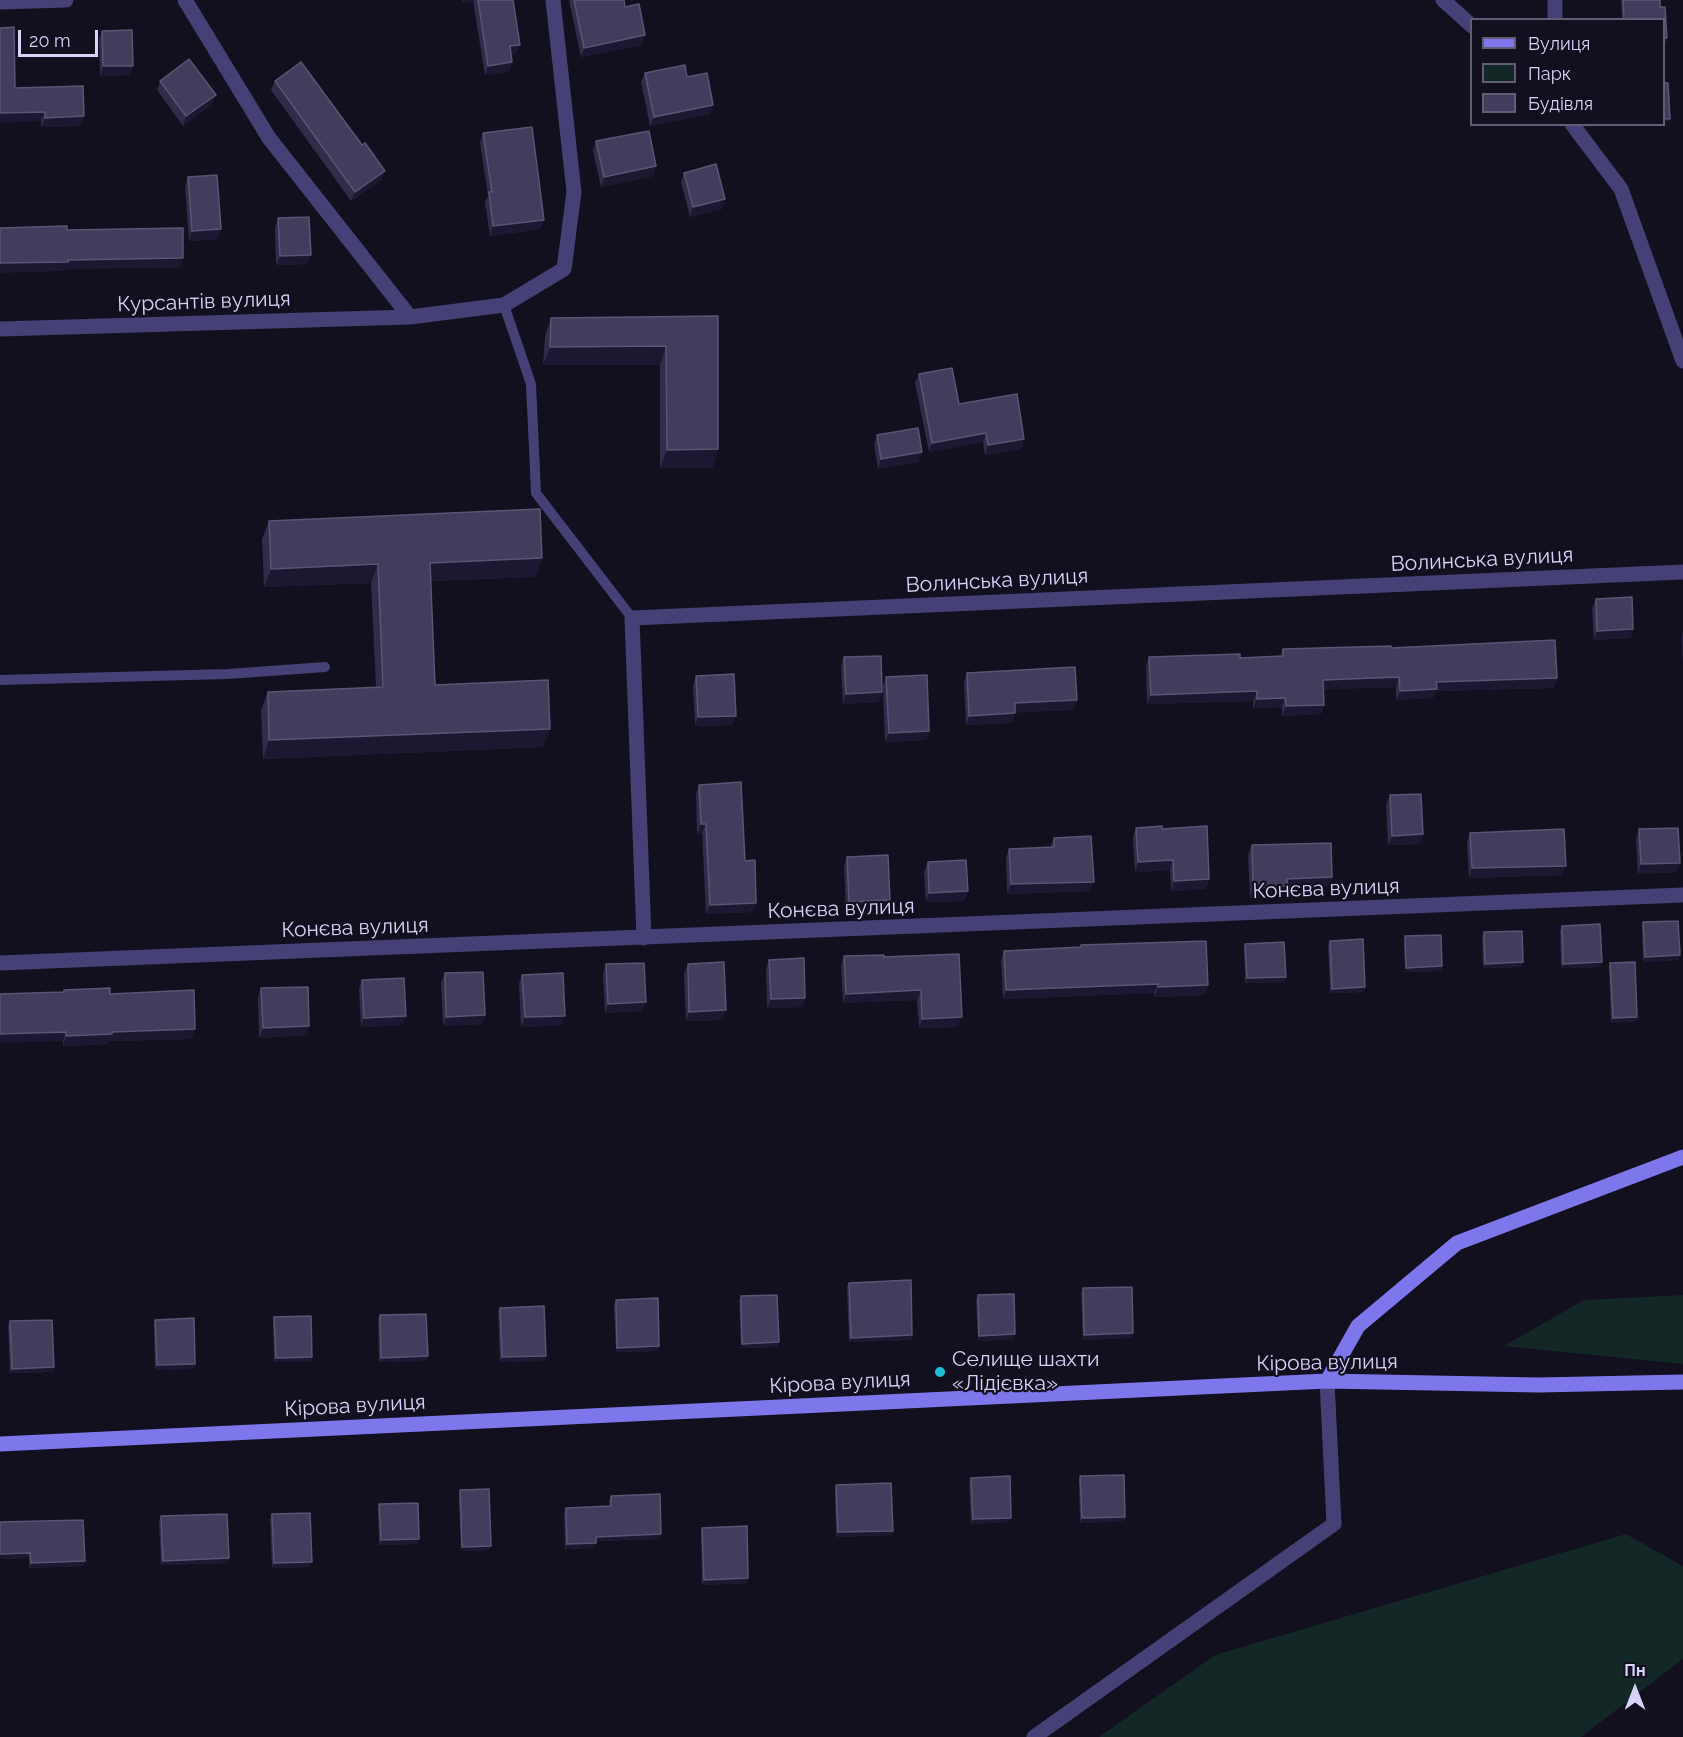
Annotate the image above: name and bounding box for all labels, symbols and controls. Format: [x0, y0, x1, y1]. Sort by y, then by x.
scale bar [21, 18, 100, 56]
legend [1470, 18, 1665, 126]
text: 20 m [29, 30, 71, 51]
text: Вулиця [1528, 33, 1590, 54]
text: Парк [1528, 63, 1571, 84]
text: Будівля [1528, 93, 1593, 114]
street label: Курсантів вулиця [117, 286, 291, 318]
street label: Волинська вулиця [1390, 543, 1574, 577]
street label: Волинська вулиця [905, 564, 1089, 598]
street label: Конєва вулиця [1252, 874, 1400, 904]
street label: Конєва вулиця [767, 894, 915, 924]
street label: Конєва вулиця [281, 913, 429, 943]
place label: Селище шахти «Лідієвка» [952, 1347, 1099, 1397]
street label: Кірова вулиця [1256, 1349, 1398, 1377]
marker: Селище шахти «Лідієвка» [933, 1365, 947, 1379]
street label: Кірова вулиця [769, 1367, 911, 1399]
street label: Кірова вулиця [284, 1390, 426, 1422]
north arrow [1605, 1659, 1665, 1719]
text: Пн [1624, 1661, 1646, 1680]

